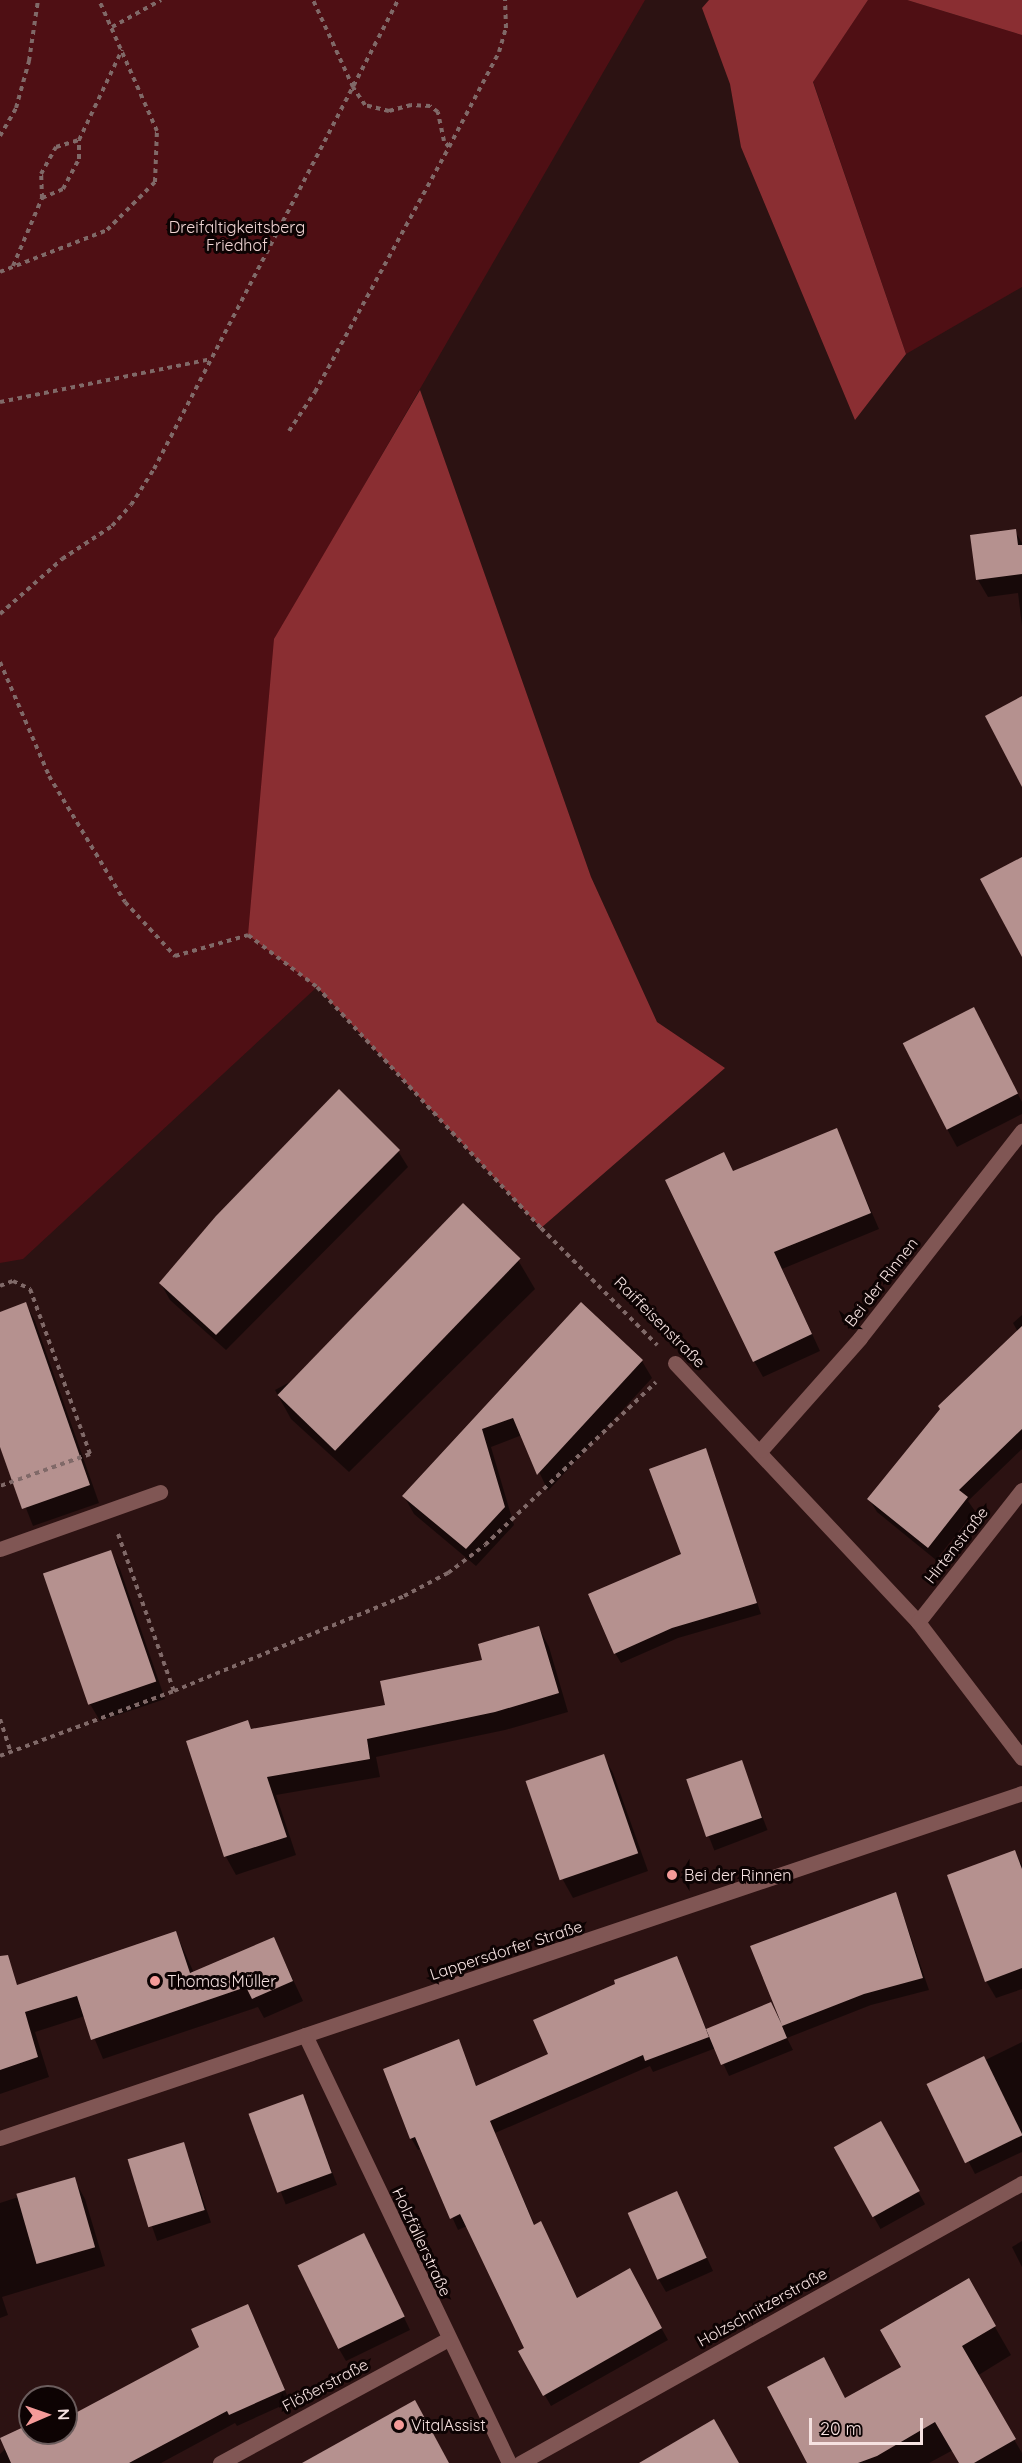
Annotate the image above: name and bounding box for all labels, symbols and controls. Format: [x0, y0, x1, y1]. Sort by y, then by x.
park label: Dreifaltigkeitsberg Friedhof [169, 217, 305, 255]
street label: Bei der Rinnen [840, 1234, 922, 1330]
street label: Raiffeisenstraße [610, 1272, 710, 1372]
street label: Hirtenstraße [920, 1503, 992, 1587]
place label: Bei der Rinnen [684, 1865, 791, 1885]
marker: Bei der Rinnen [665, 1868, 679, 1882]
street label: Lappersdorfer Straße [427, 1916, 585, 1984]
place label: Thomas Müller [167, 1971, 276, 1991]
marker: Thomas Müller [148, 1974, 162, 1988]
street label: Holzfällerstraße [388, 2185, 456, 2299]
street label: Holzschnitzerstraße [694, 2263, 830, 2351]
street label: Flößerstraße [279, 2354, 371, 2416]
north arrow [18, 2385, 78, 2445]
scale bar [812, 2406, 926, 2444]
text: N [54, 2408, 74, 2421]
place label: VitalAssist [411, 2415, 486, 2435]
text: 20 m [820, 2417, 862, 2440]
marker: VitalAssist [392, 2418, 406, 2432]

